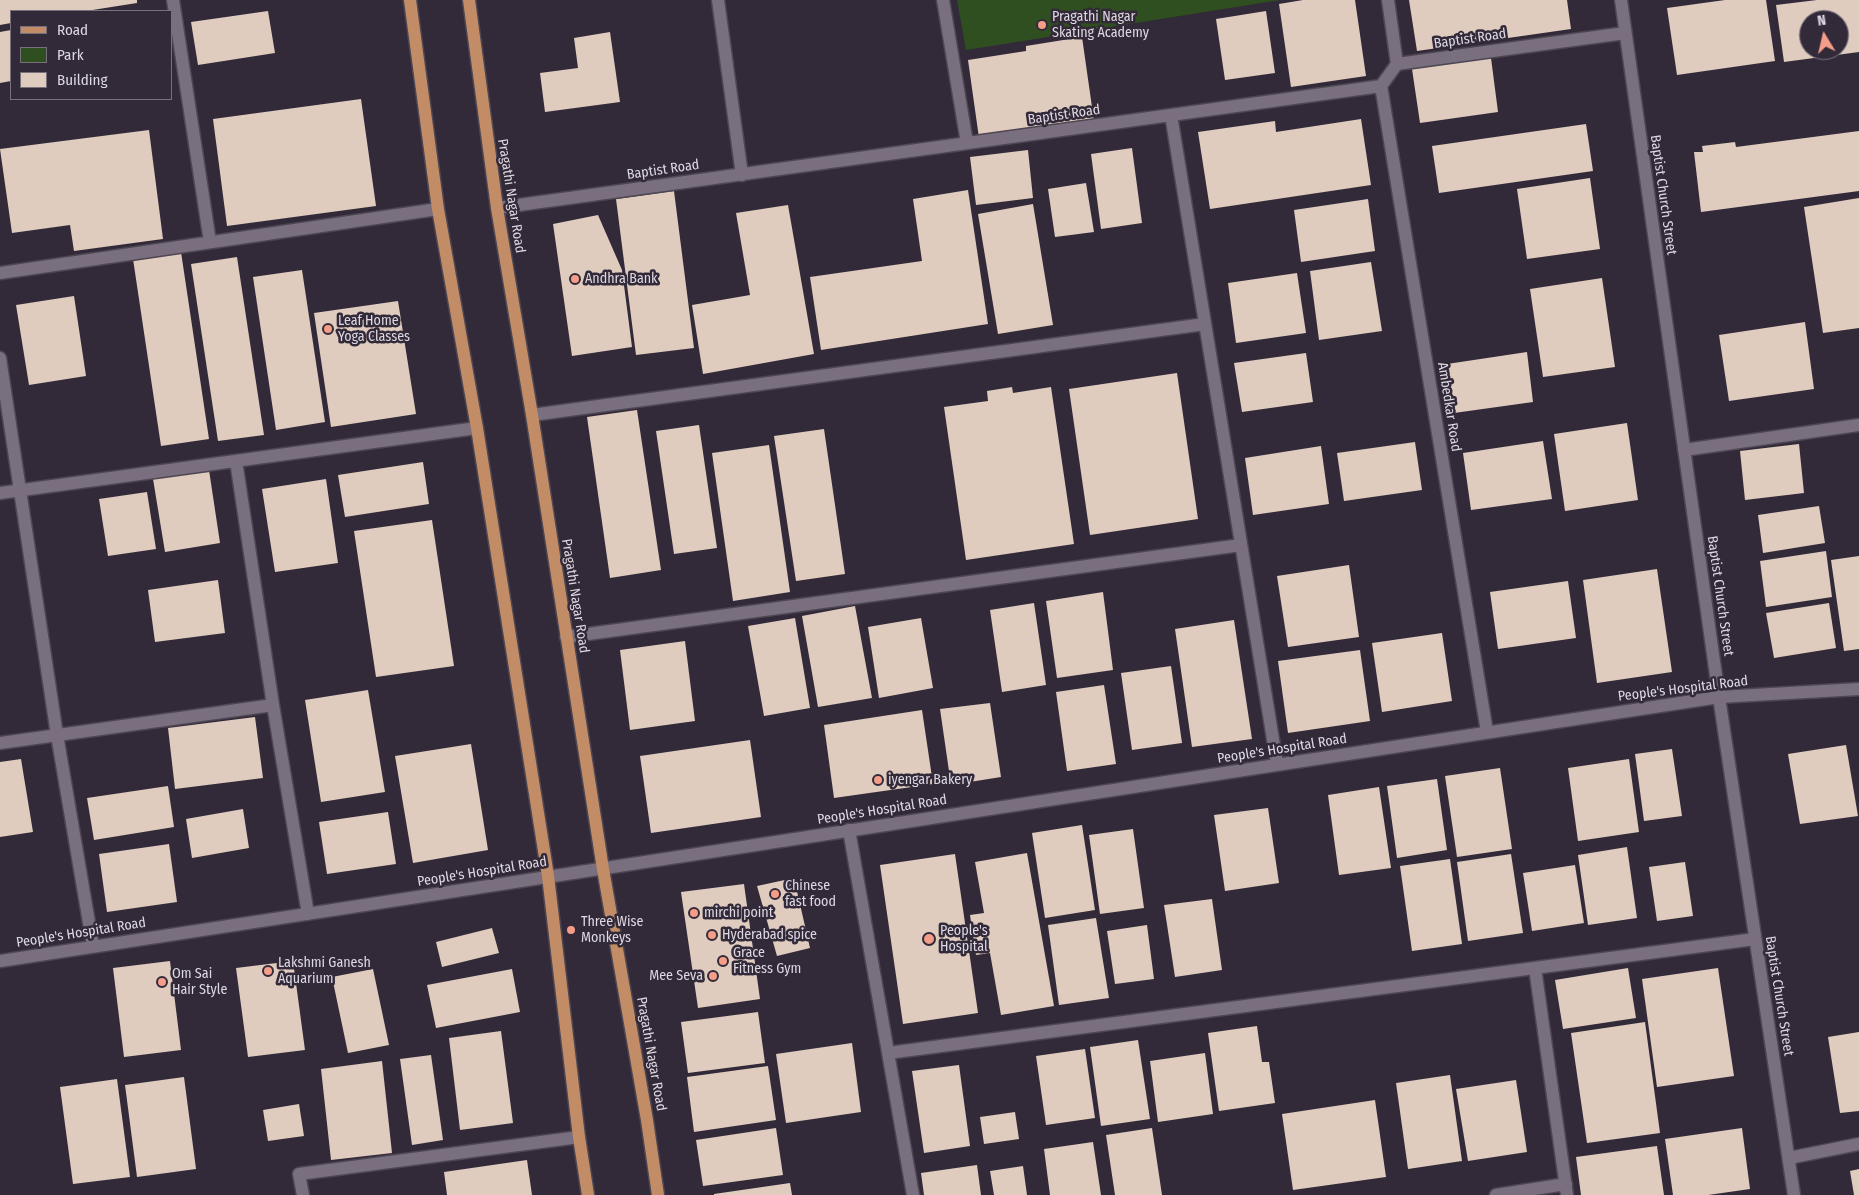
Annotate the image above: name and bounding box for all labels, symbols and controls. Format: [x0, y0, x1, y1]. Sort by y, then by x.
place label: Pragathi Nagar Skating Academy [1052, 9, 1149, 41]
legend [10, 10, 172, 100]
north arrow [1799, 10, 1849, 60]
text: N [1816, 12, 1827, 30]
marker: Pragathi Nagar Skating Academy [1036, 19, 1048, 31]
text: Road [57, 21, 88, 39]
street label: Baptist Road [1433, 26, 1507, 52]
text: Park [57, 46, 84, 64]
text: Building [57, 71, 108, 89]
street label: Baptist Road [1027, 102, 1101, 128]
street label: Baptist Church Street [1646, 134, 1680, 256]
street label: Pragathi Nagar Road [494, 138, 528, 254]
street label: Baptist Road [626, 157, 700, 183]
place label: Andhra Bank [585, 271, 658, 287]
marker: Andhra Bank [569, 273, 581, 285]
place label: Leaf Home Yoga Classes [338, 313, 410, 346]
marker: Leaf Home Yoga Classes [322, 323, 334, 335]
street label: Ambedkar Road [1434, 361, 1464, 453]
street label: Baptist Church Street [1703, 535, 1737, 657]
street label: Pragathi Nagar Road [558, 538, 592, 654]
street label: People's Hospital Road [1617, 673, 1749, 705]
street label: People's Hospital Road [1216, 730, 1348, 768]
place label: iyengar Bakery [888, 772, 972, 788]
marker: iyengar Bakery [872, 774, 884, 786]
street label: People's Hospital Road [816, 791, 948, 829]
street label: People's Hospital Road [416, 853, 548, 891]
place label: Chinese fast food [785, 878, 836, 910]
marker: Chinese fast food [769, 888, 781, 900]
place label: mirchi point [704, 905, 773, 921]
marker: mirchi point [688, 907, 700, 919]
street label: People's Hospital Road [15, 914, 147, 952]
place label: Three Wise Monkeys [581, 914, 643, 946]
place label: People's Hospital [940, 923, 988, 956]
marker: Three Wise Monkeys [565, 924, 577, 936]
place label: Hyderabad spice [722, 927, 817, 943]
marker: Hyderabad spice [706, 929, 718, 941]
marker: People's Hospital [922, 932, 936, 946]
street label: Baptist Church Street [1761, 935, 1797, 1057]
place label: Grace Fitness Gym [733, 945, 801, 978]
place label: Lakshmi Ganesh Aquarium [278, 955, 371, 988]
marker: Grace Fitness Gym [717, 955, 729, 967]
marker: Lakshmi Ganesh Aquarium [262, 965, 274, 977]
place label: Om Sai Hair Style [172, 966, 227, 999]
place label: Mee Seva [649, 968, 703, 984]
marker: Mee Seva [707, 970, 719, 982]
marker: Om Sai Hair Style [156, 976, 168, 988]
street label: Pragathi Nagar Road [633, 996, 669, 1112]

